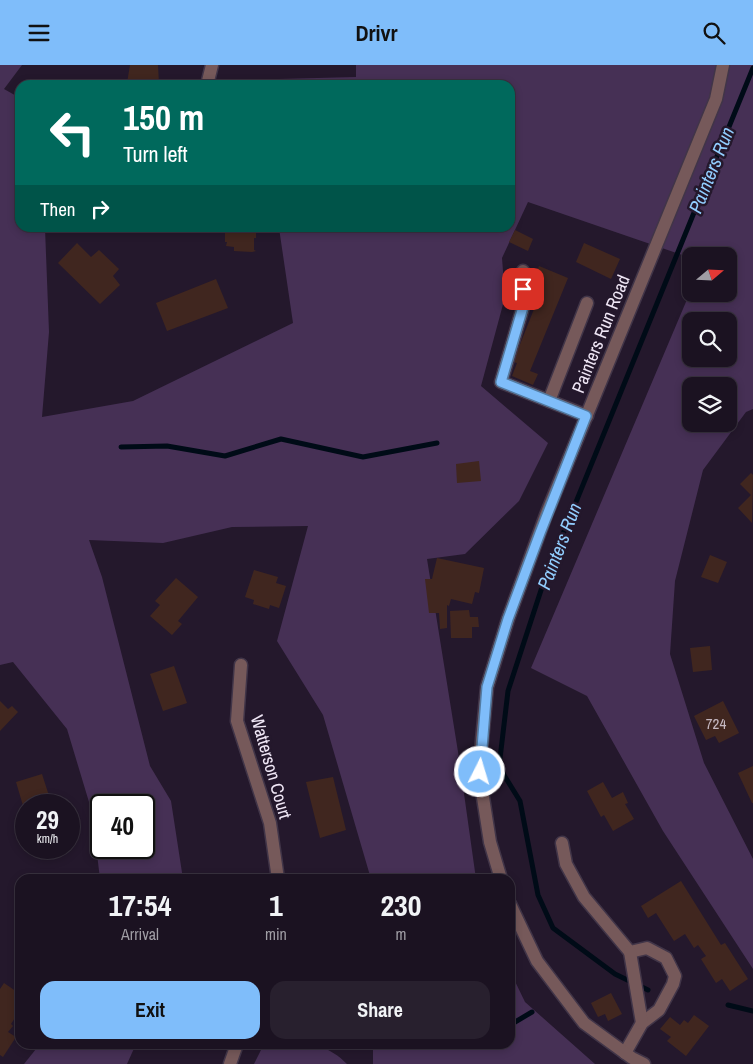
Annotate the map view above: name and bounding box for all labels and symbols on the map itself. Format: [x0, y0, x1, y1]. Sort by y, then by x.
water label: Painters Run [682, 123, 740, 217]
north arrow [682, 247, 738, 303]
pin [502, 268, 544, 310]
street label: Painters Run Road [565, 271, 636, 397]
water label: Painters Run [531, 499, 587, 593]
street label: Watterson Court [245, 712, 298, 822]
house number: 724 [706, 713, 726, 734]
position arrow [453, 745, 505, 797]
speed limit sign: 40 [90, 794, 155, 859]

